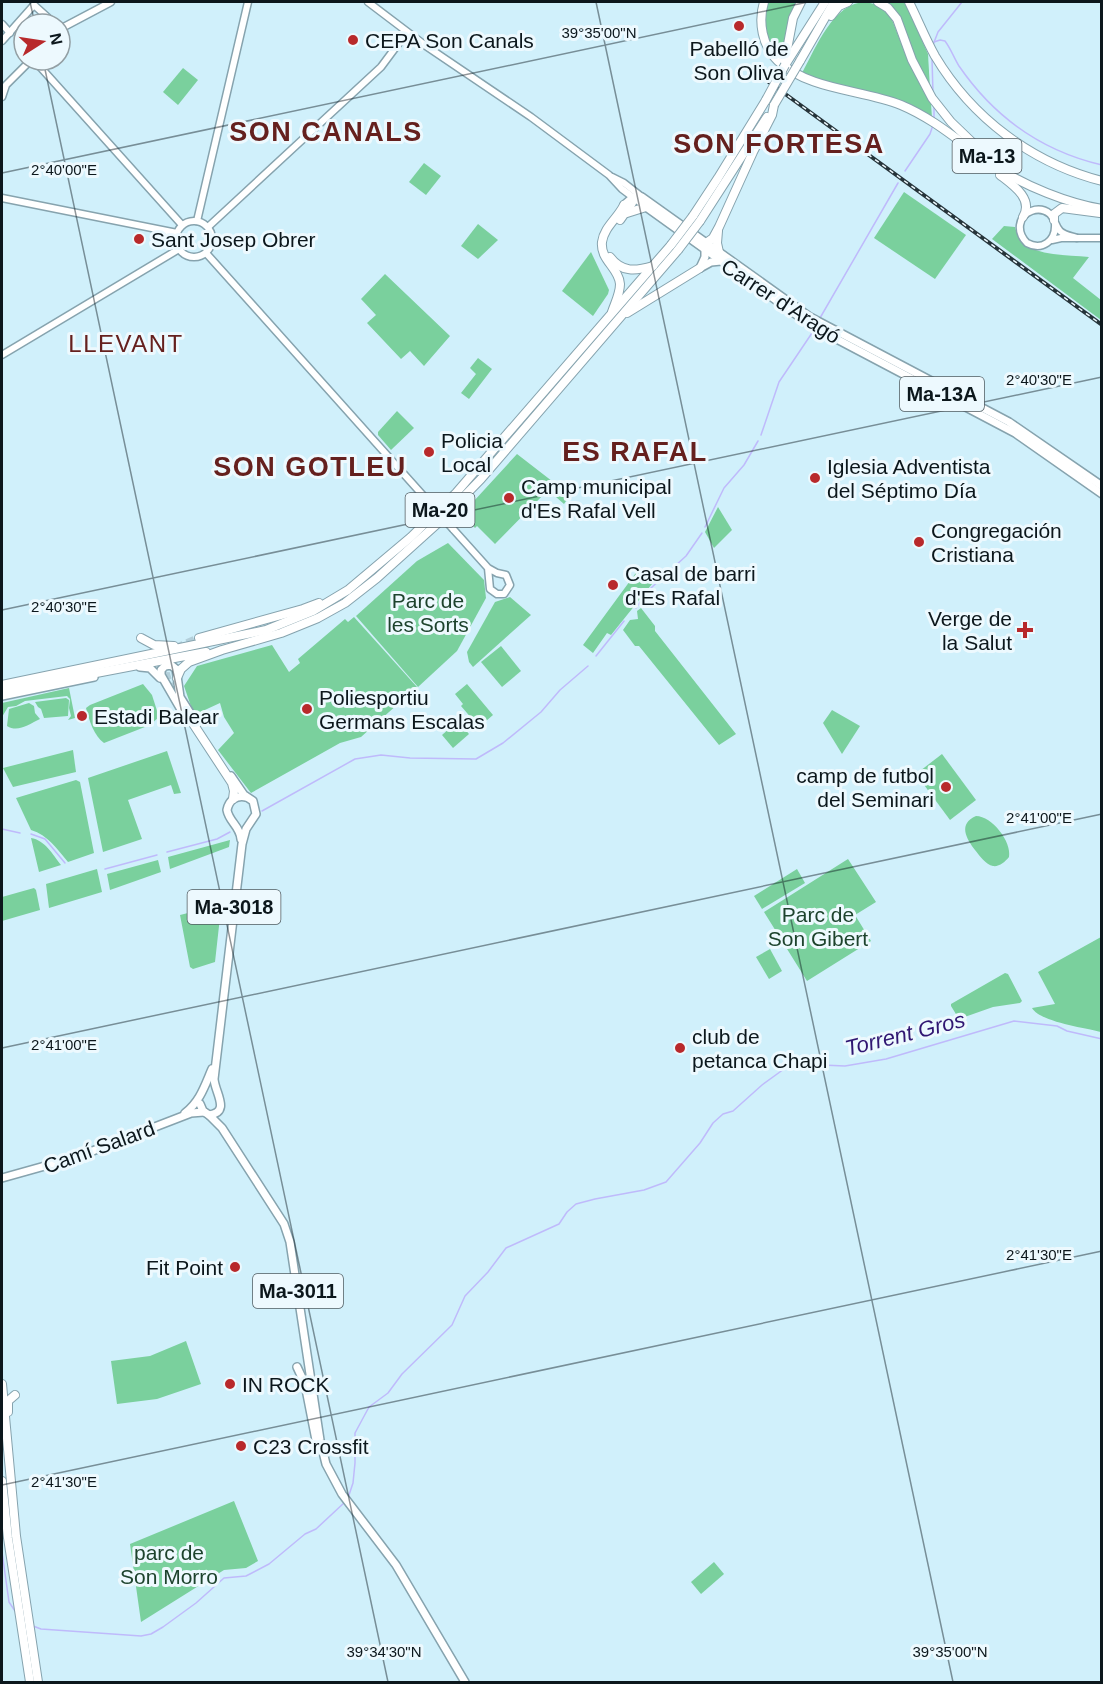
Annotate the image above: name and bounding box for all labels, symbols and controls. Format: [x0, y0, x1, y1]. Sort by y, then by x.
north arrow [12, 12, 72, 72]
marker: Pabelló de Son Oliva [732, 19, 746, 33]
text: 39°35'00"N [561, 24, 637, 41]
place label: CEPA Son Canals [365, 29, 534, 52]
text: N [47, 32, 66, 46]
marker: CEPA Son Canals [346, 33, 360, 47]
place label: Pabelló de Son Oliva [689, 37, 789, 84]
district label: SON CANALS [229, 117, 423, 147]
district label: SON FORTESA [673, 129, 885, 159]
road number: Ma-13 [952, 139, 1022, 173]
text: 2°40'00"E [31, 161, 97, 178]
place label: Sant Josep Obrer [151, 228, 316, 251]
marker: Sant Josep Obrer [132, 232, 146, 246]
street label: Carrer d'Aragó [717, 254, 845, 348]
district label: LLEVANT [68, 330, 184, 357]
text: 2°40'30"E [1006, 371, 1072, 388]
road number: Ma-13A [900, 377, 984, 411]
place label: Policia Local [441, 429, 503, 476]
district label: ES RAFAL [562, 437, 708, 467]
marker: Policia Local [422, 445, 436, 459]
district label: SON GOTLEU [213, 452, 407, 482]
place label: Iglesia Adventista del Séptimo Día [827, 455, 991, 502]
marker: Iglesia Adventista del Séptimo Día [808, 471, 822, 485]
place label: Camp municipal d'Es Rafal Vell [521, 475, 672, 522]
marker: Camp municipal d'Es Rafal Vell [502, 491, 516, 505]
road number: Ma-20 [406, 493, 474, 527]
place label: Congregación Cristiana [931, 519, 1062, 566]
marker: Congregación Cristiana [912, 535, 926, 549]
place label: Casal de barri d'Es Rafal [625, 562, 756, 609]
marker: Casal de barri d'Es Rafal [606, 578, 620, 592]
park label: Parc de les Sorts [387, 589, 469, 636]
text: 2°40'30"E [31, 598, 97, 615]
place label: Verge de la Salut [928, 607, 1012, 654]
marker: Verge de la Salut [1016, 621, 1034, 639]
place label: Poliesportiu Germans Escalas [319, 686, 485, 733]
marker: Poliesportiu Germans Escalas [300, 702, 314, 716]
place label: Estadi Balear [94, 705, 219, 728]
marker: Estadi Balear [75, 709, 89, 723]
place label: camp de futbol del Seminari [796, 764, 934, 811]
marker: camp de futbol del Seminari [939, 780, 953, 794]
text: 2°41'00"E [1006, 809, 1072, 826]
road number: Ma-3018 [188, 890, 280, 924]
park label: Parc de Son Gibert [768, 903, 868, 950]
water label: Torrent Gros [842, 1007, 968, 1061]
place label: club de petanca Chapi [692, 1025, 827, 1072]
text: 2°41'00"E [31, 1036, 97, 1053]
marker: club de petanca Chapi [673, 1041, 687, 1055]
street label: Camí Salard [40, 1116, 158, 1178]
text: 2°41'30"E [1006, 1246, 1072, 1263]
place label: Fit Point [146, 1256, 223, 1279]
marker: Fit Point [228, 1260, 242, 1274]
road number: Ma-3011 [253, 1274, 343, 1308]
place label: IN ROCK [242, 1373, 330, 1396]
marker: IN ROCK [223, 1377, 237, 1391]
place label: C23 Crossfit [253, 1435, 369, 1458]
marker: C23 Crossfit [234, 1439, 248, 1453]
text: 2°41'30"E [31, 1473, 97, 1490]
park label: parc de Son Morro [120, 1541, 218, 1588]
text: 39°34'30"N [346, 1643, 422, 1660]
text: 39°35'00"N [912, 1643, 988, 1660]

